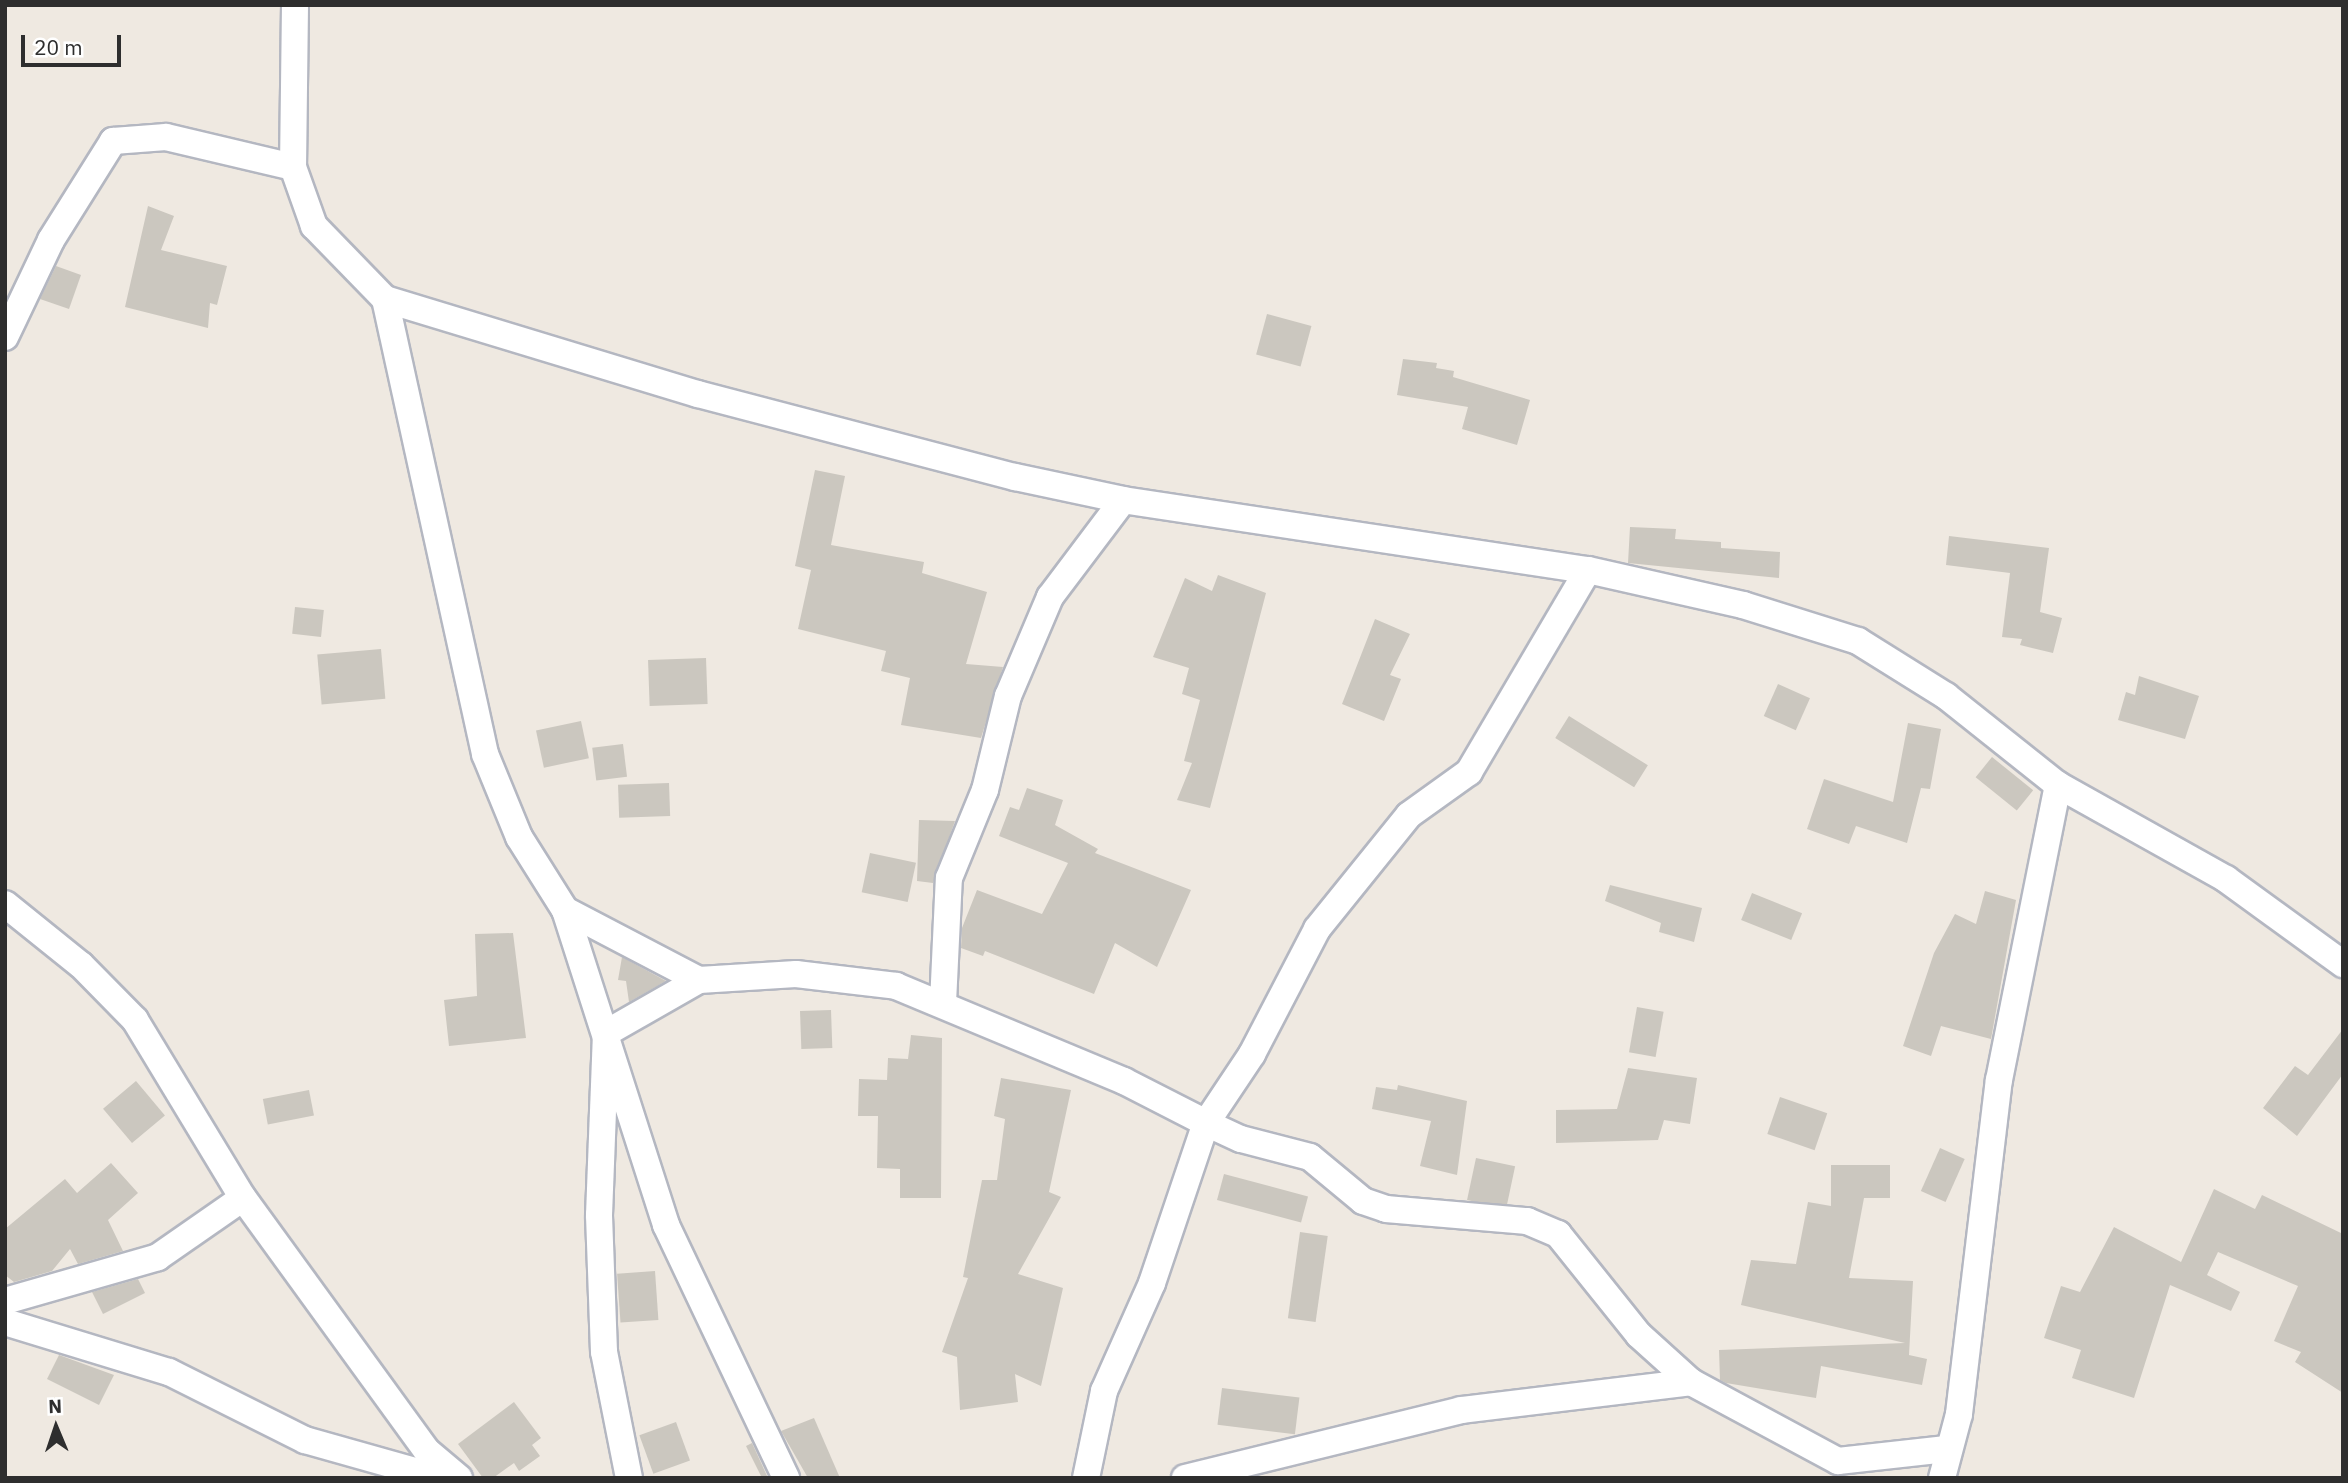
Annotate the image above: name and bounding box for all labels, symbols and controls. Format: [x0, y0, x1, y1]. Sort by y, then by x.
scale bar [24, 21, 124, 65]
text: 20 m [34, 33, 83, 61]
north arrow [21, 1392, 91, 1462]
text: N [48, 1394, 63, 1418]

